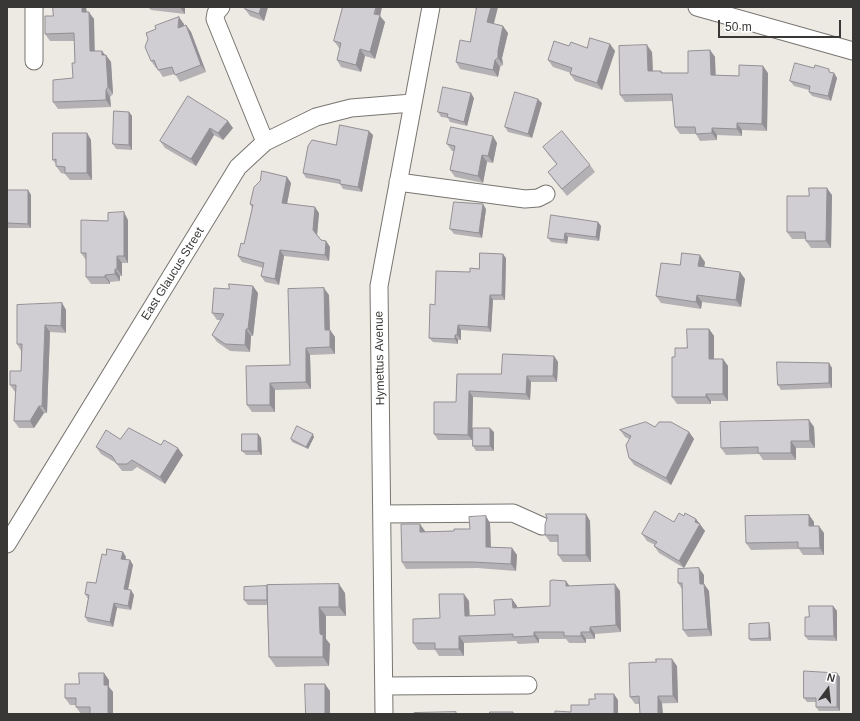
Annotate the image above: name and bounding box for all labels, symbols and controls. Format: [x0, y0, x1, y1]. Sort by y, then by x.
scale bar [720, 12, 843, 38]
text: 50 m [725, 20, 752, 34]
street label: East Glaucus Street [139, 225, 207, 323]
street label: Hymettus Avenue [372, 311, 388, 405]
north arrow [808, 669, 848, 709]
text: N [826, 671, 836, 684]

